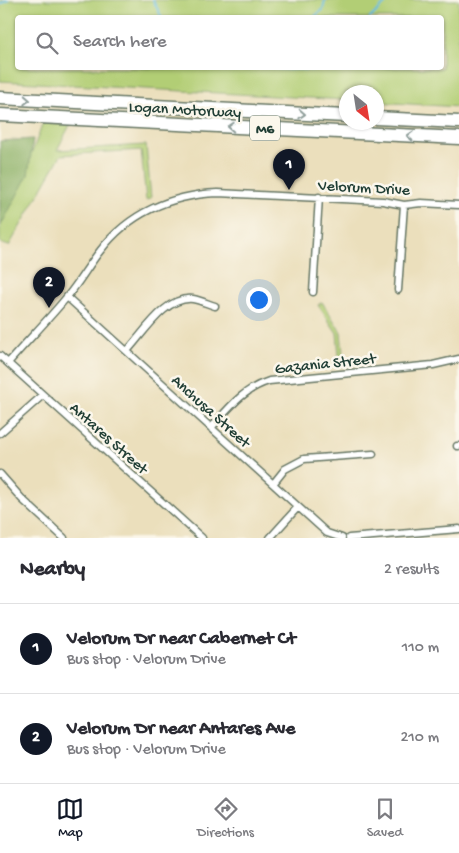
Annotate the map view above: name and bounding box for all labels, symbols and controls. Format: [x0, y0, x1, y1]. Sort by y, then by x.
search box [15, 15, 444, 70]
icon: search [33, 29, 61, 57]
text: Search here [73, 31, 167, 54]
north arrow [339, 85, 384, 130]
one-way arrow [23, 94, 31, 105]
street label: Logan Motorway [128, 99, 242, 124]
one-way arrow [298, 108, 306, 119]
road number: M6 [250, 116, 280, 140]
one-way arrow [226, 121, 234, 132]
one-way arrow [406, 130, 414, 141]
pin: 1 [273, 149, 305, 190]
street label: Velorum Drive [316, 178, 411, 201]
pin: 2 [33, 267, 65, 308]
your location [246, 287, 272, 313]
street label: Gazania Street [274, 351, 378, 380]
street label: Anchusa Street [166, 372, 254, 454]
street label: Antares Street [65, 400, 152, 481]
text: Nearby [20, 558, 85, 583]
text: 2 results [384, 561, 439, 580]
text: Velorum Dr near Cabernet Ct [67, 628, 296, 651]
text: 1 [33, 639, 39, 658]
text: 110 m [402, 639, 439, 658]
text: Bus stop · Velorum Drive [67, 651, 226, 670]
text: Velorum Dr near Antares Ave [67, 718, 295, 741]
text: 2 [32, 729, 40, 748]
text: 210 m [400, 729, 439, 748]
text: Bus stop · Velorum Drive [67, 741, 226, 760]
tab: Map [56, 795, 84, 842]
tab: Directions [197, 795, 254, 842]
tab: Saved [367, 795, 403, 842]

